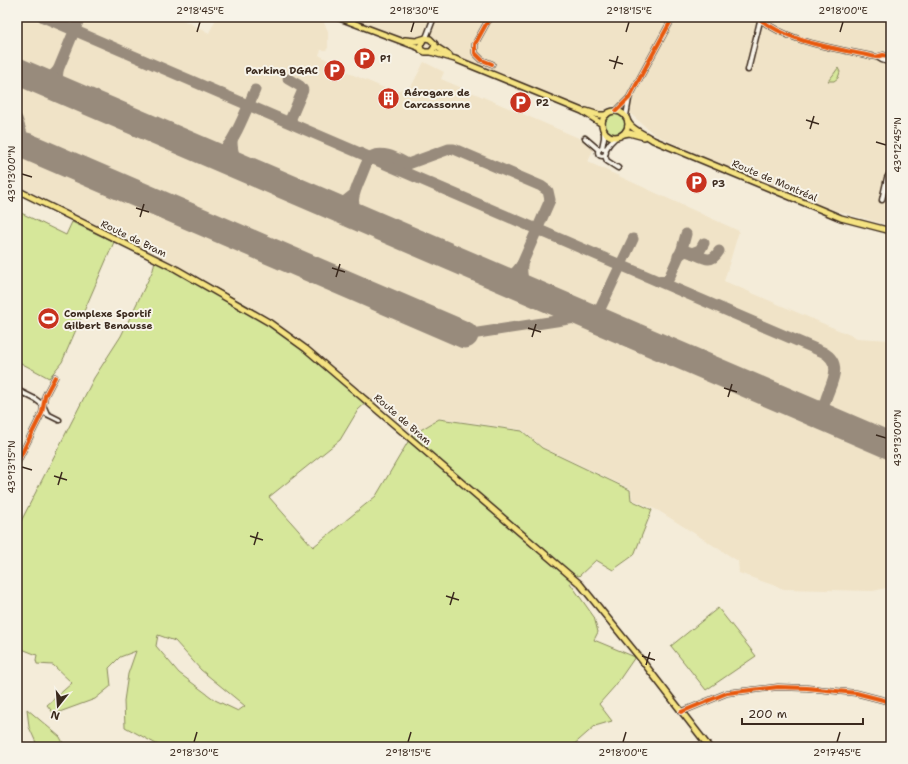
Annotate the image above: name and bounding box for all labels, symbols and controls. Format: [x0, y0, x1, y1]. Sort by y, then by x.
text: 2°18'45"E [176, 4, 224, 17]
text: 2°18'30"E [389, 4, 439, 17]
text: 2°18'15"E [606, 4, 652, 17]
text: 2°18'00"E [818, 4, 868, 17]
parking icon: P1 [351, 45, 377, 71]
place label: P1 [380, 52, 391, 65]
parking icon: Parking DGAC [321, 57, 347, 83]
place label: Parking DGAC [246, 64, 318, 77]
building icon: Aérogare de Carcassonne [375, 85, 401, 111]
place label: Aérogare de Carcassonne [404, 86, 470, 111]
parking icon: P2 [508, 89, 534, 115]
place label: P2 [536, 96, 549, 109]
text: 43°12'45"N [891, 117, 904, 173]
text: 43°13'00"N [5, 146, 18, 202]
street label: Route de Montréal [730, 157, 820, 204]
parking icon: P3 [683, 170, 709, 196]
place label: P3 [712, 177, 725, 190]
street label: Route de Bram [99, 217, 169, 260]
sports icon: Complexe Sportif Gilbert Benausse [36, 306, 62, 332]
place label: Complexe Sportif Gilbert Benausse [64, 307, 153, 332]
street label: Route de Bram [371, 391, 434, 448]
text: 43°13'00"N [891, 410, 904, 466]
text: 43°13'15"N [5, 440, 18, 494]
north arrow [38, 686, 78, 726]
scale bar [742, 700, 863, 726]
text: 200 m [748, 706, 787, 722]
text: N [49, 707, 62, 724]
text: 2°18'30"E [169, 746, 219, 759]
text: 2°18'15"E [385, 746, 431, 759]
text: 2°18'00"E [598, 746, 648, 759]
text: 2°17'45"E [813, 746, 861, 759]

